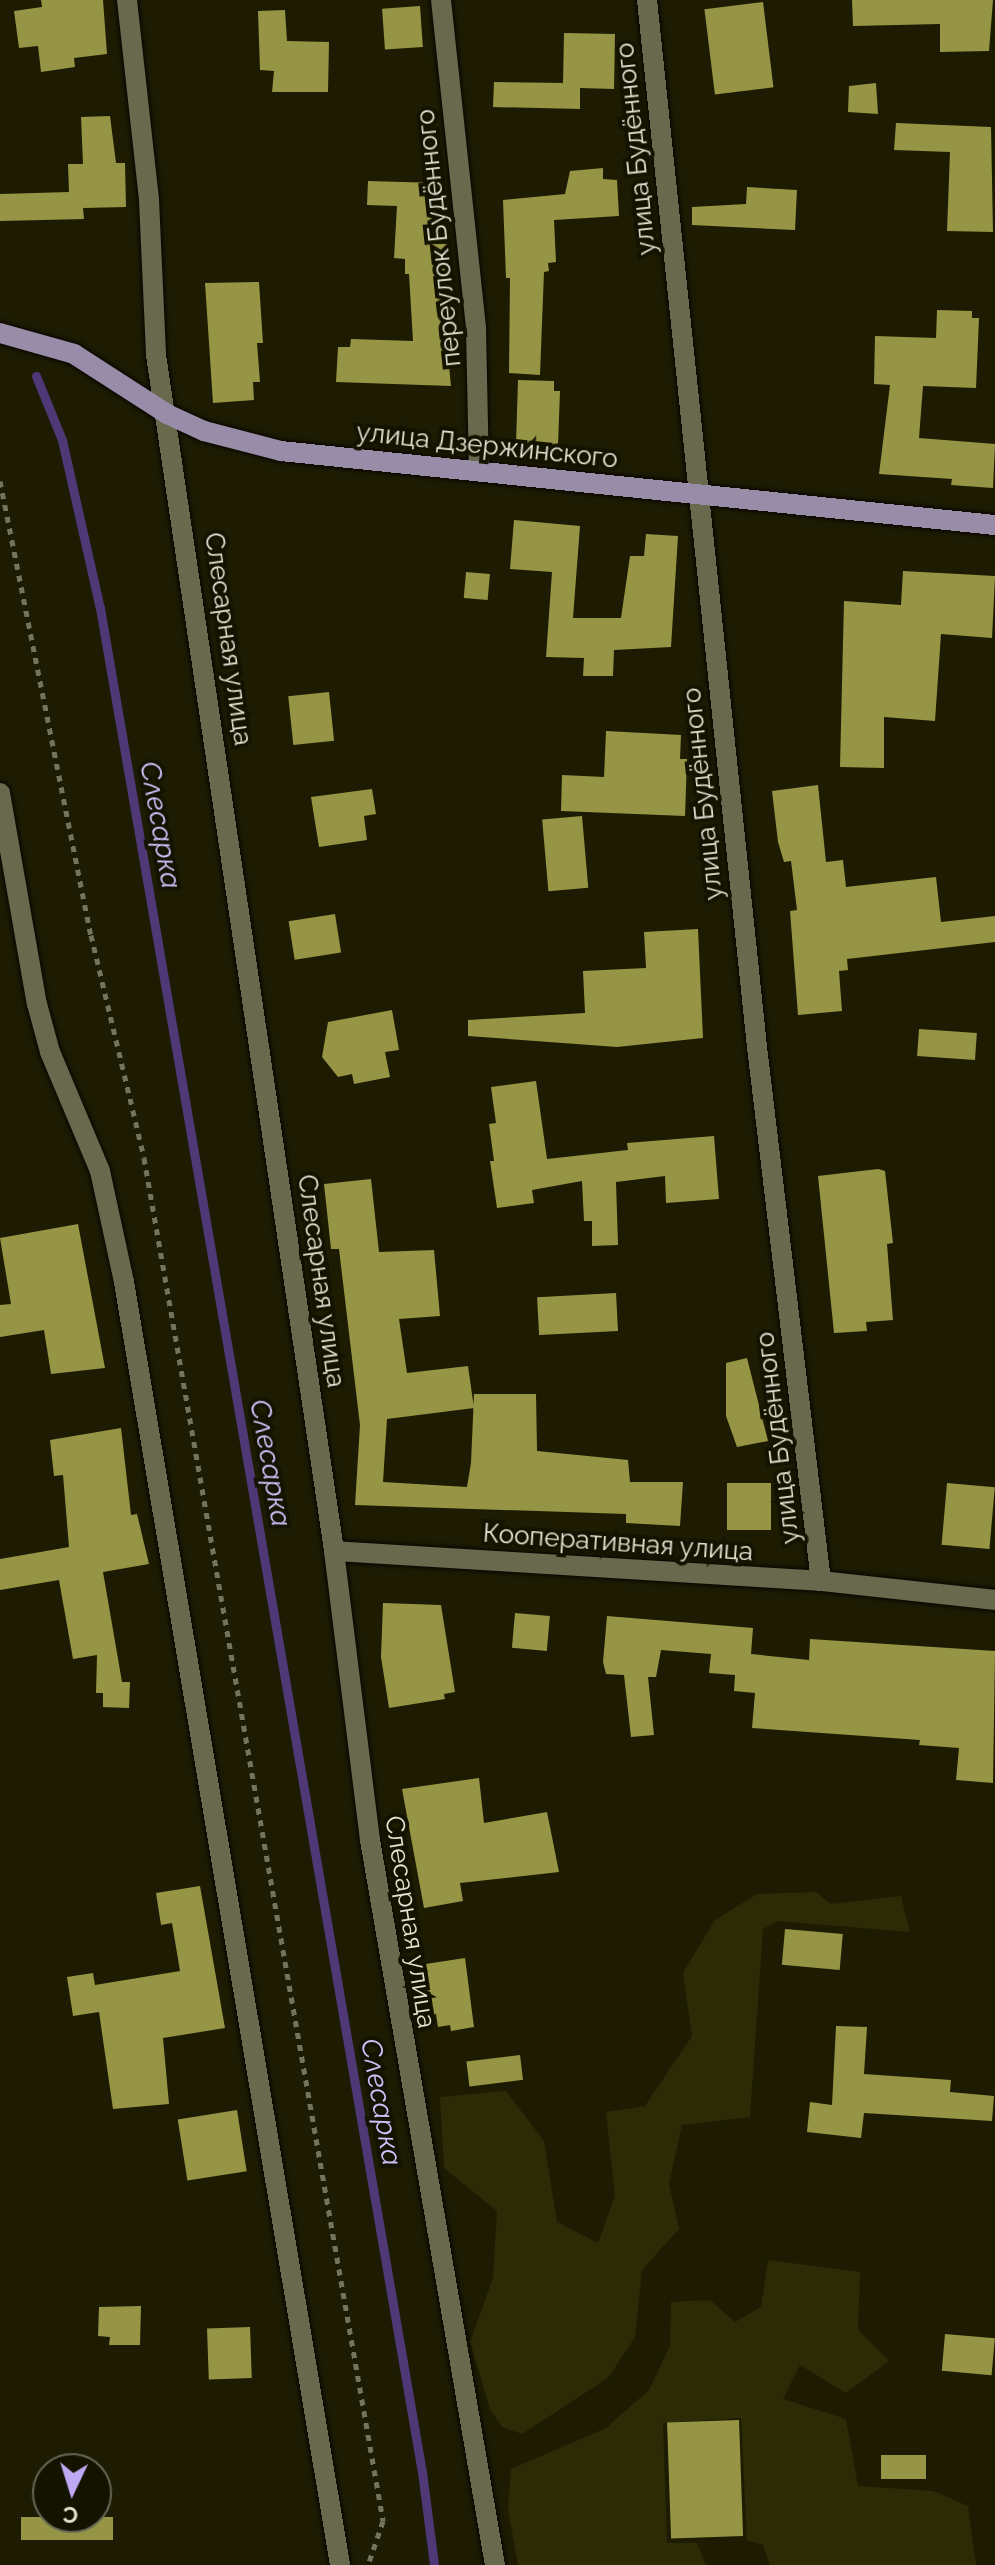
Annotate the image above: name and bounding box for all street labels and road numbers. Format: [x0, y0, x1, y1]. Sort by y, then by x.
street label: улица Будённого [609, 41, 663, 257]
street label: переулок Будённого [410, 108, 468, 368]
street label: улица Дзержинского [355, 417, 619, 475]
street label: Слесарная улица [198, 530, 258, 748]
street label: улица Будённого [676, 686, 730, 902]
street label: Слесарная улица [291, 1172, 351, 1390]
street label: улица Будённого [750, 1330, 806, 1546]
street label: Кооперативная улица [482, 1518, 754, 1568]
street label: Слесарная улица [378, 1813, 442, 2031]

